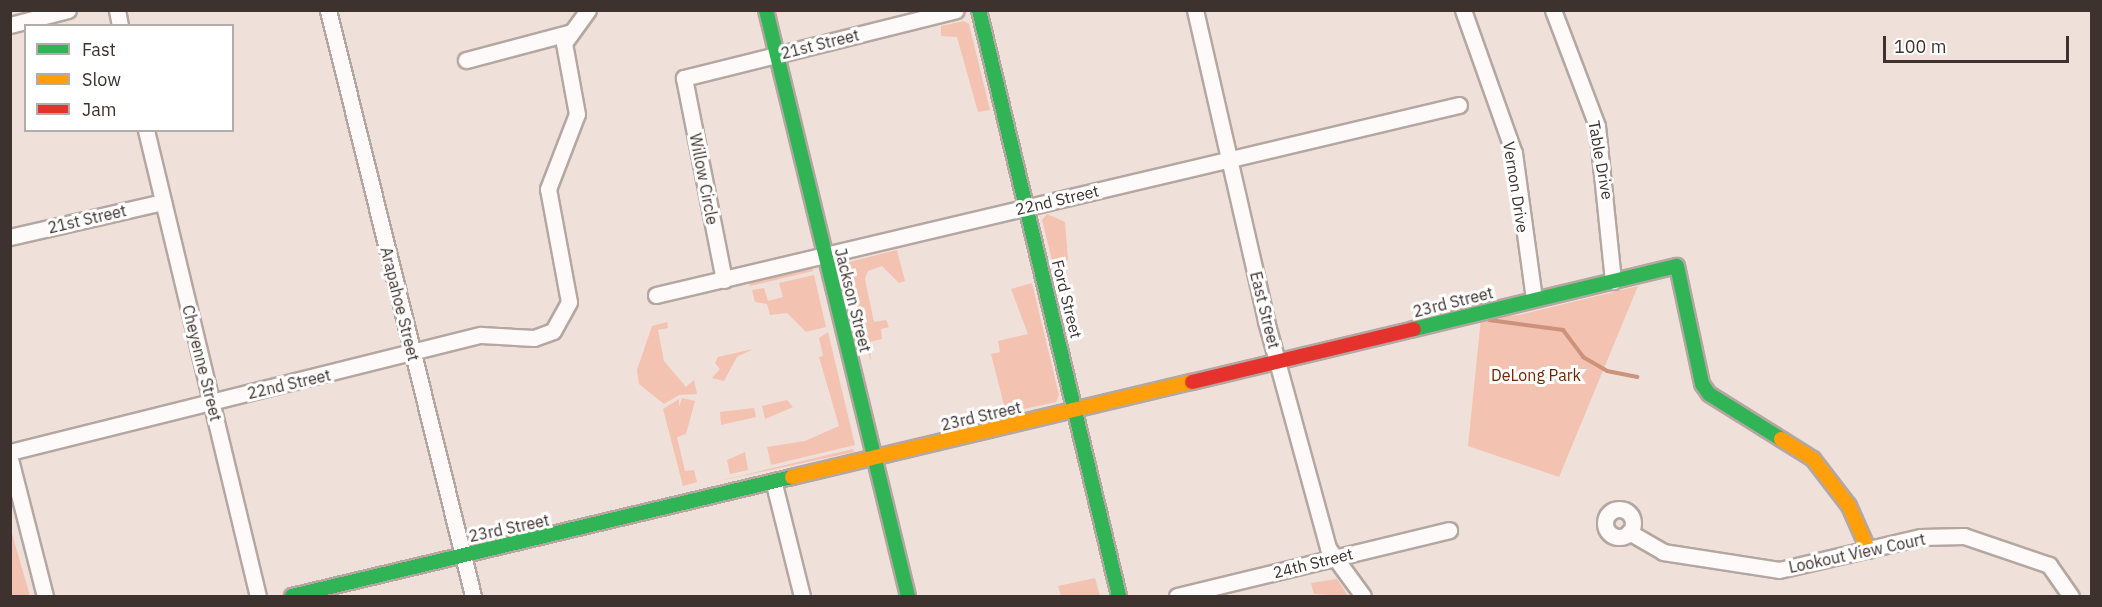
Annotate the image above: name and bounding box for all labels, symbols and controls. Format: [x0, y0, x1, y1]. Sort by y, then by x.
legend [24, 24, 234, 132]
scale bar [1886, 24, 2072, 62]
street label: 21st Street [779, 25, 861, 63]
text: 100 m [1894, 35, 1946, 58]
text: Fast [82, 38, 116, 61]
text: Slow [82, 68, 121, 91]
text: Jam [82, 98, 117, 121]
street label: Table Drive [1585, 119, 1617, 201]
street label: Willow Circle [686, 132, 722, 226]
street label: Vernon Drive [1499, 140, 1533, 234]
street label: 22nd Street [1013, 181, 1101, 219]
street label: 21st Street [46, 201, 128, 237]
street label: Arapahoe Street [377, 245, 423, 363]
street label: Jackson Street [831, 246, 875, 354]
street label: Ford Street [1048, 258, 1086, 340]
street label: East Street [1246, 269, 1284, 351]
street label: 23rd Street [1411, 283, 1495, 321]
street label: Cheyenne Street [178, 303, 226, 423]
street label: 22nd Street [245, 365, 333, 403]
park label: DeLong Park [1491, 365, 1581, 385]
street label: 23rd Street [939, 397, 1023, 435]
street label: 23rd Street [467, 510, 551, 546]
street label: Lookout View Court [1787, 529, 1927, 577]
street label: 24th Street [1271, 544, 1355, 582]

